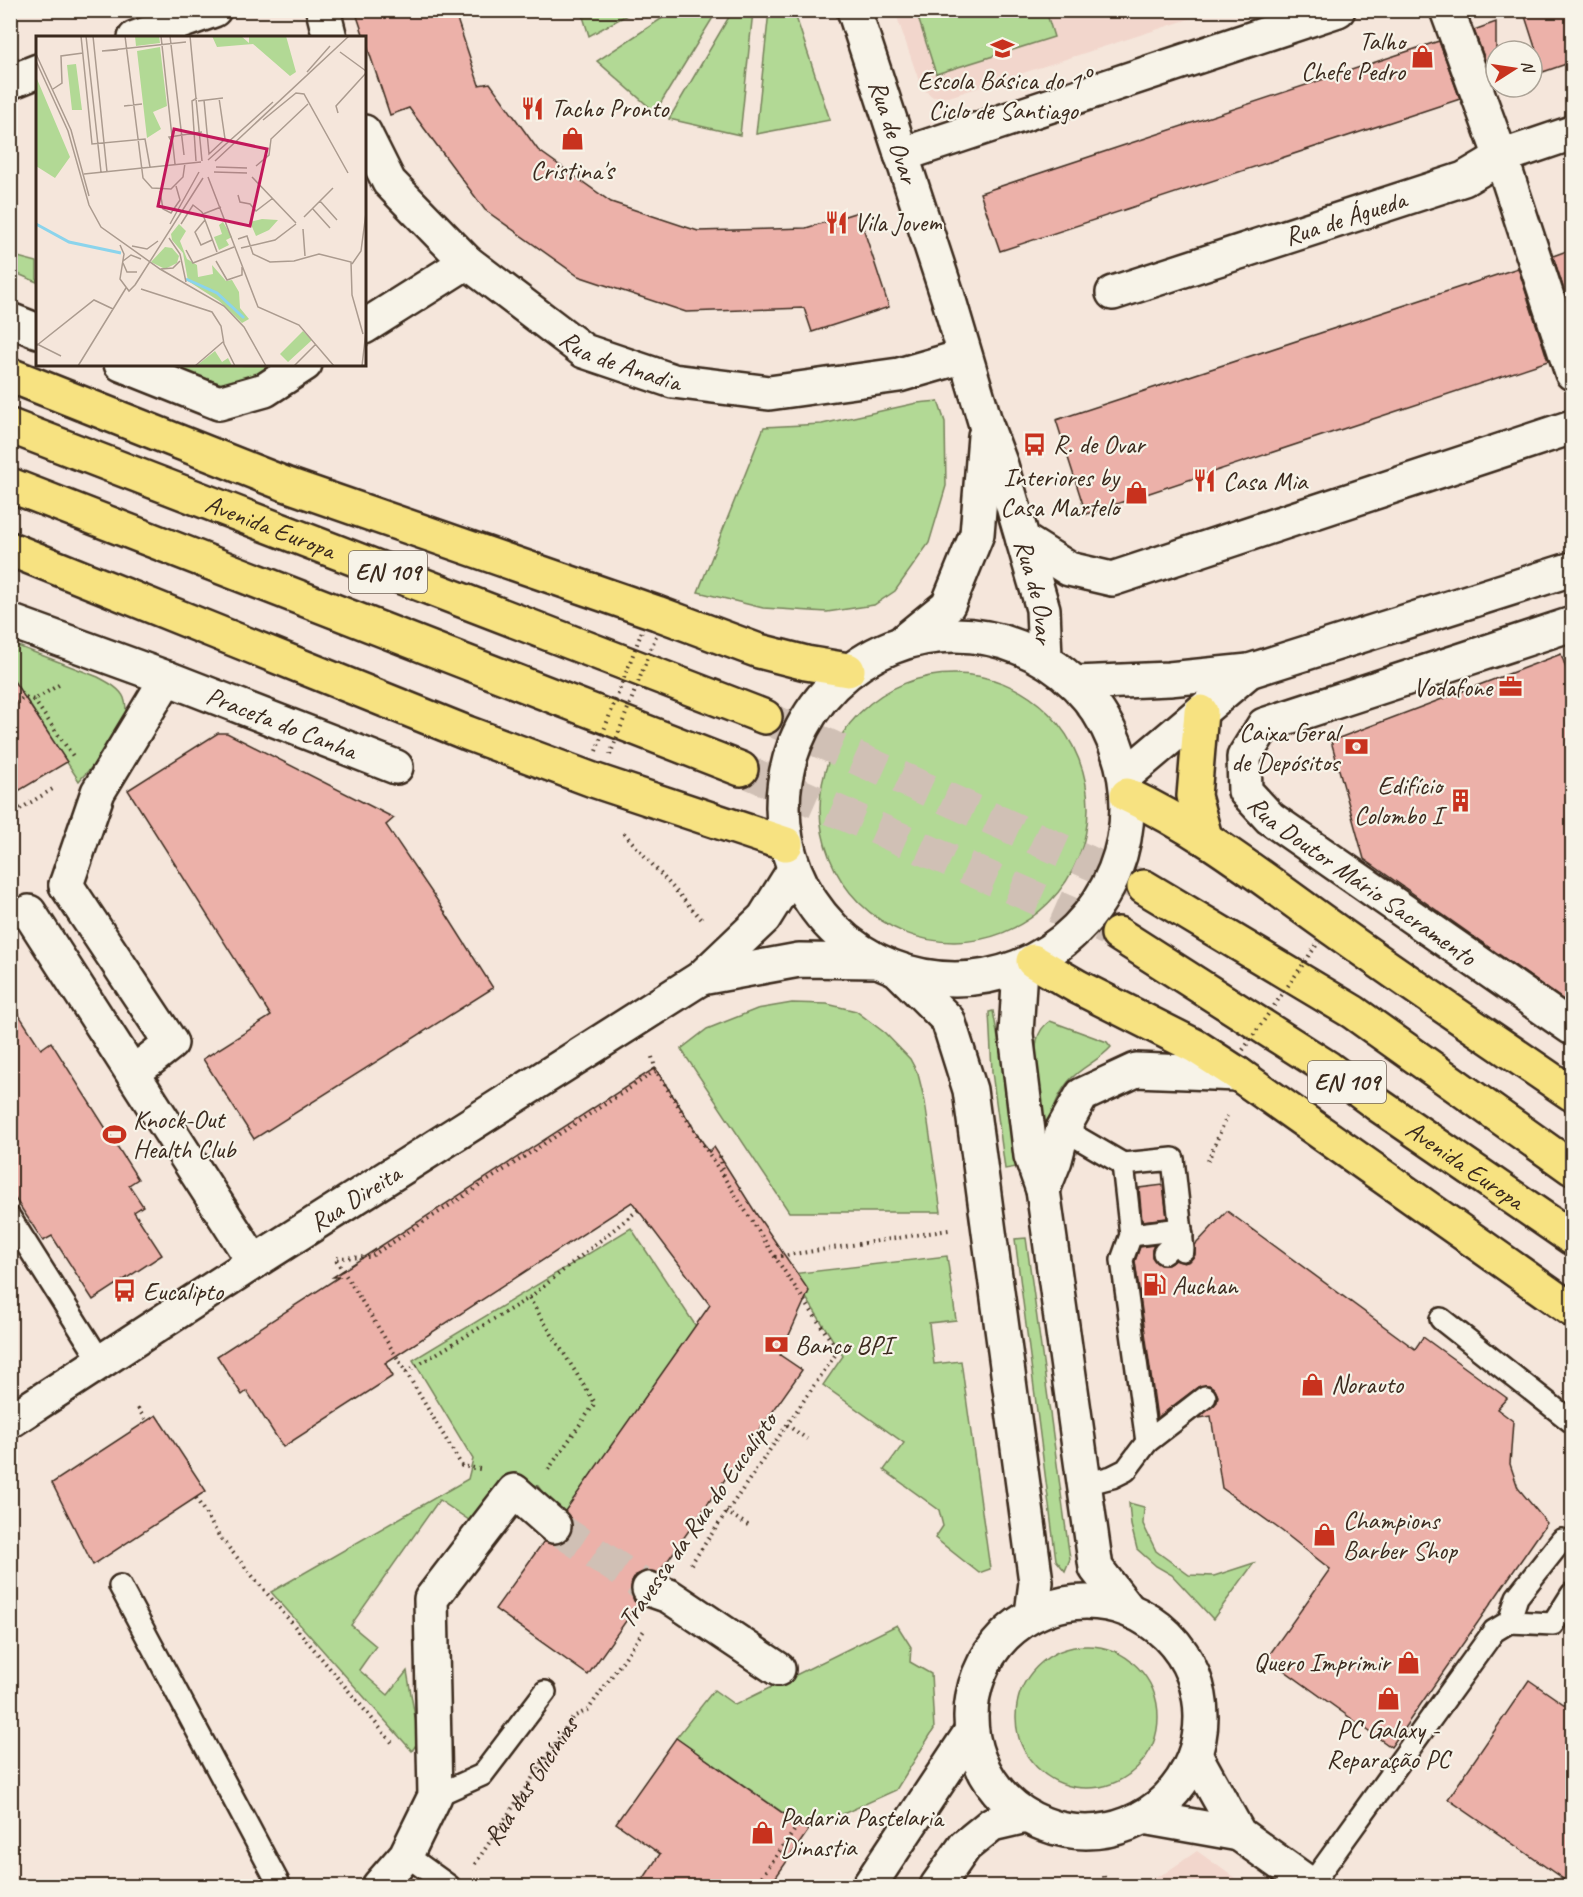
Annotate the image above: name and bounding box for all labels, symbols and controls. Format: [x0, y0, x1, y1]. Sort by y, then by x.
place label: Talho Chefe Pedro [1301, 25, 1408, 88]
inset map [36, 36, 366, 366]
school or university icon: Escola Básica do 1° Ciclo de Santiago [990, 36, 1016, 62]
north arrow [1484, 39, 1544, 99]
shop icon: Talho Chefe Pedro [1410, 43, 1436, 69]
text: N [1517, 59, 1539, 76]
place label: Escola Básica do 1° Ciclo de Santiago [917, 64, 1094, 127]
street label: Rua de Ovar [861, 76, 926, 190]
place label: Tacho Pronto [551, 92, 670, 125]
restaurant icon: Tacho Pronto [520, 95, 546, 121]
shop icon: Cristina's [559, 126, 585, 152]
place label: Cristina's [530, 154, 616, 187]
street label: Rua de Águeda [1280, 182, 1412, 253]
place label: Vila Jovem [854, 206, 943, 239]
restaurant icon: Vila Jovem [823, 209, 849, 235]
street label: Rua de Anadia [553, 323, 684, 399]
place label: R. de Ovar [1053, 428, 1147, 461]
bus stop icon: R. de Ovar [1022, 431, 1048, 457]
place label: Interiores by Casa Martelo [1000, 461, 1122, 524]
place label: Casa Mia [1223, 465, 1309, 498]
restaurant icon: Casa Mia [1192, 468, 1218, 494]
shop icon: Interiores by Casa Martelo [1124, 479, 1150, 505]
street label: Avenida Europa [201, 487, 342, 568]
street label: Rua de Ovar [1007, 536, 1061, 647]
road number: EN 109 [349, 551, 427, 593]
place label: Vodafone [1413, 671, 1495, 704]
office icon: Vodafone [1497, 674, 1523, 700]
street label: Praceta do Canha [202, 679, 363, 768]
place label: Caixa Geral de Depósitos [1231, 716, 1344, 779]
bank icon: Caixa Geral de Depósitos [1344, 734, 1370, 760]
place label: Edifício Colombo I [1354, 769, 1448, 832]
building icon: Edifício Colombo I [1447, 787, 1473, 813]
street label: Rua Doutor Mário Sacramento [1241, 789, 1484, 974]
road number: EN 109 [1308, 1061, 1386, 1103]
place label: Knock-Out Health Club [133, 1103, 237, 1166]
street label: Avenida Europa [1399, 1113, 1532, 1219]
sports icon: Knock-Out Health Club [102, 1121, 128, 1147]
street label: Rua Direita [304, 1156, 409, 1239]
place label: Auchan [1172, 1269, 1239, 1302]
fuel station icon: Auchan [1141, 1272, 1167, 1298]
place label: Eucalipto [143, 1275, 225, 1308]
bus stop icon: Eucalipto [112, 1278, 138, 1304]
place label: Banco BPI [795, 1329, 898, 1362]
bank icon: Banco BPI [764, 1332, 790, 1358]
place label: Norauto [1331, 1368, 1405, 1401]
shop icon: Norauto [1300, 1371, 1326, 1397]
street label: Travessa da Rua do Eucalipto [611, 1404, 786, 1635]
place label: Champions Barber Shop [1343, 1504, 1459, 1567]
shop icon: Champions Barber Shop [1312, 1522, 1338, 1548]
place label: Quero Imprimir [1253, 1646, 1393, 1679]
shop icon: Quero Imprimir [1395, 1649, 1421, 1675]
shop icon: PC Galaxy - Reparação PC [1375, 1685, 1401, 1711]
street label: Rua das Glicínias [476, 1709, 587, 1852]
place label: PC Galaxy - Reparação PC [1326, 1713, 1453, 1776]
place label: Padaria Pastelaria Dinastia [780, 1801, 945, 1864]
shop icon: Padaria Pastelaria Dinastia [749, 1819, 775, 1845]

